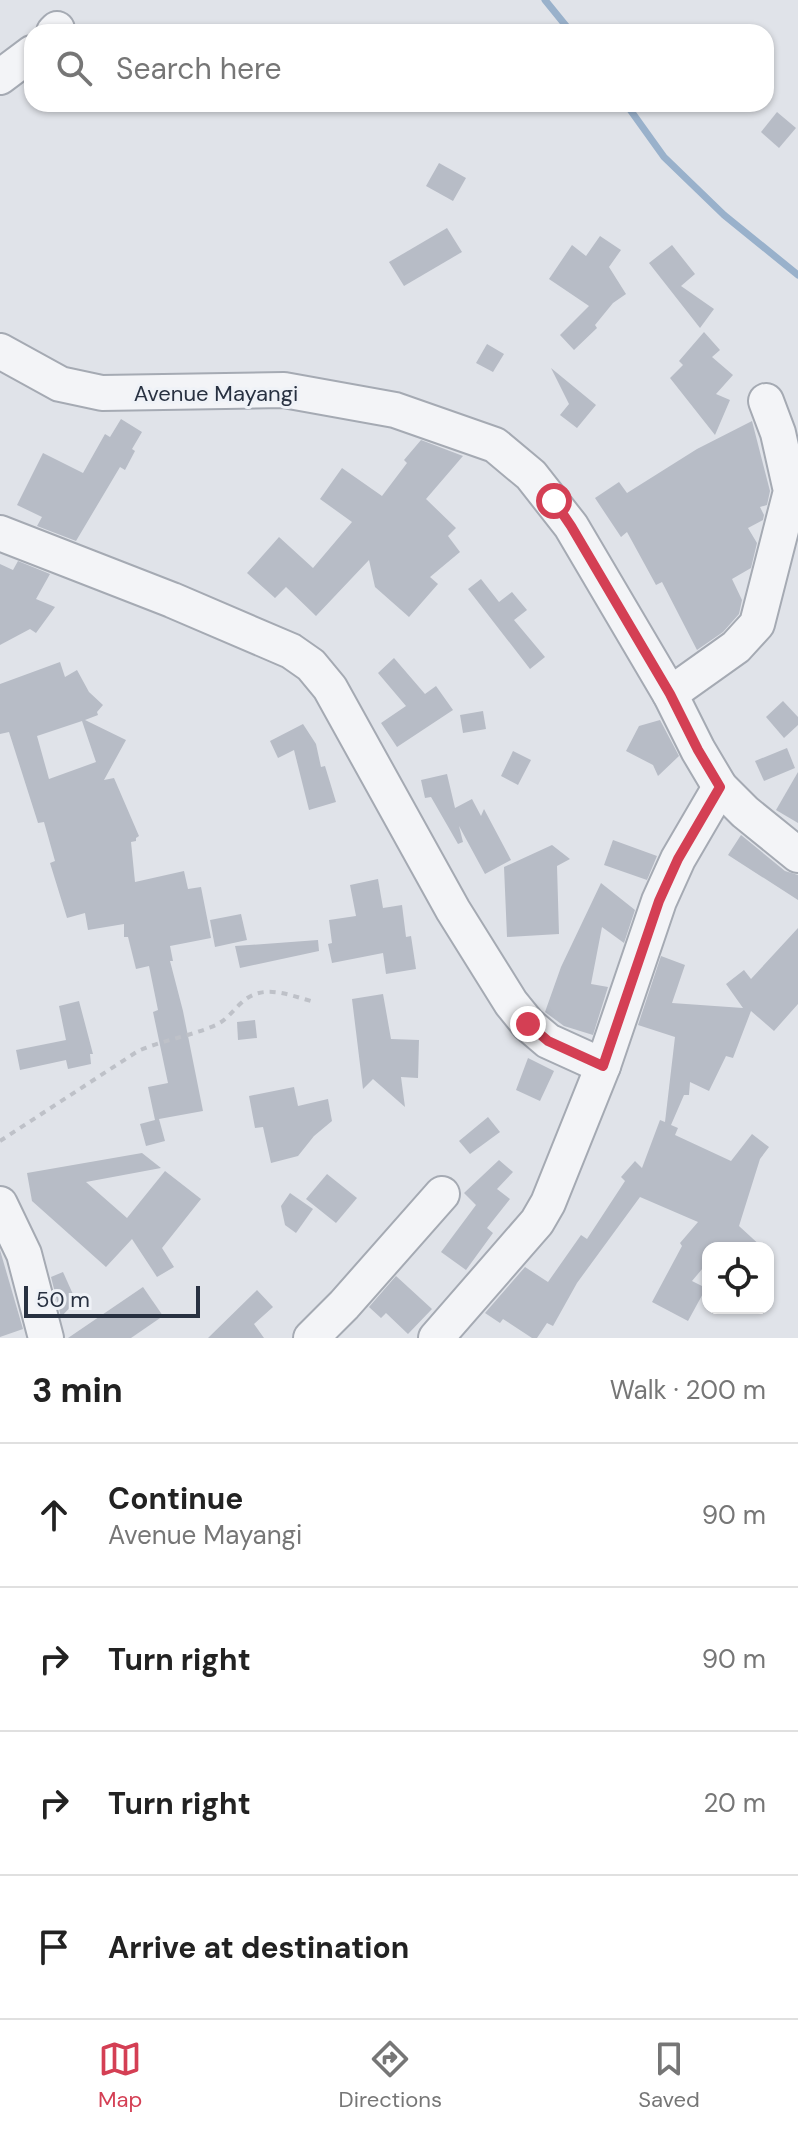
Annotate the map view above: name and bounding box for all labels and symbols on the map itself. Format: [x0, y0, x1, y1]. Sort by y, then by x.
street label: Avenue Mayangi [134, 379, 298, 408]
route start [536, 483, 572, 519]
route end [510, 1006, 546, 1042]
scale bar [24, 1282, 200, 1318]

